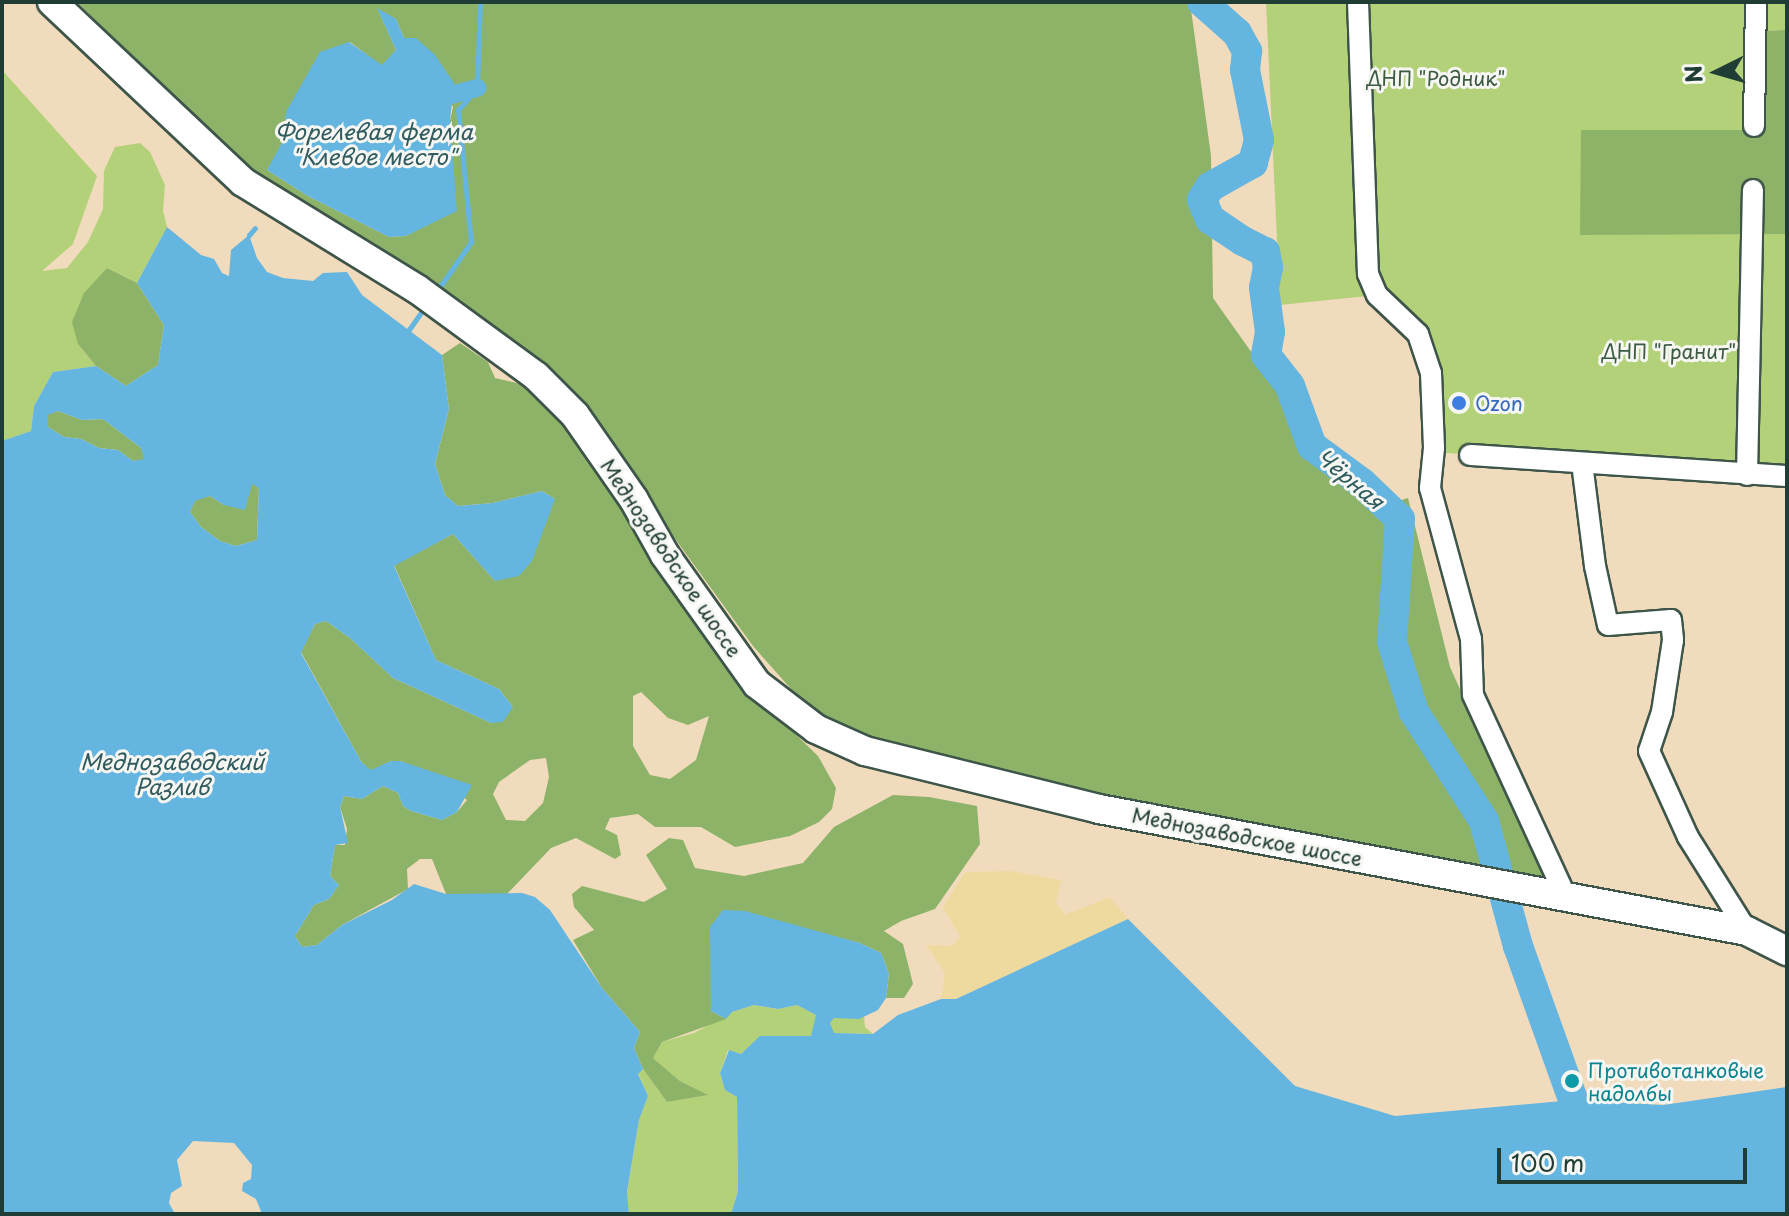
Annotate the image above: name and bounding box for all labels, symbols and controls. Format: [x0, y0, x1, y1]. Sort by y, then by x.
north arrow [1677, 32, 1757, 112]
text: N [1675, 64, 1710, 84]
park label: ДНП "Родник" [1366, 66, 1506, 90]
water label: Форелевая ферма "Клевое место" [275, 117, 473, 168]
park label: ДНП "Гранит" [1601, 339, 1737, 363]
place label: Ozon [1475, 391, 1523, 415]
marker: Ozon [1450, 394, 1468, 412]
water label: Чёрная [1312, 442, 1390, 514]
street label: Меднозаводское шоссе [596, 454, 746, 662]
water label: Меднозаводский Разлив [80, 747, 264, 798]
street label: Меднозаводское шоссе [1130, 803, 1364, 871]
place label: Противотанковые надолбы [1588, 1058, 1764, 1105]
marker: Противотанковые надолбы [1563, 1072, 1581, 1090]
scale bar [1501, 1132, 1751, 1182]
text: 100 m [1511, 1144, 1584, 1180]

